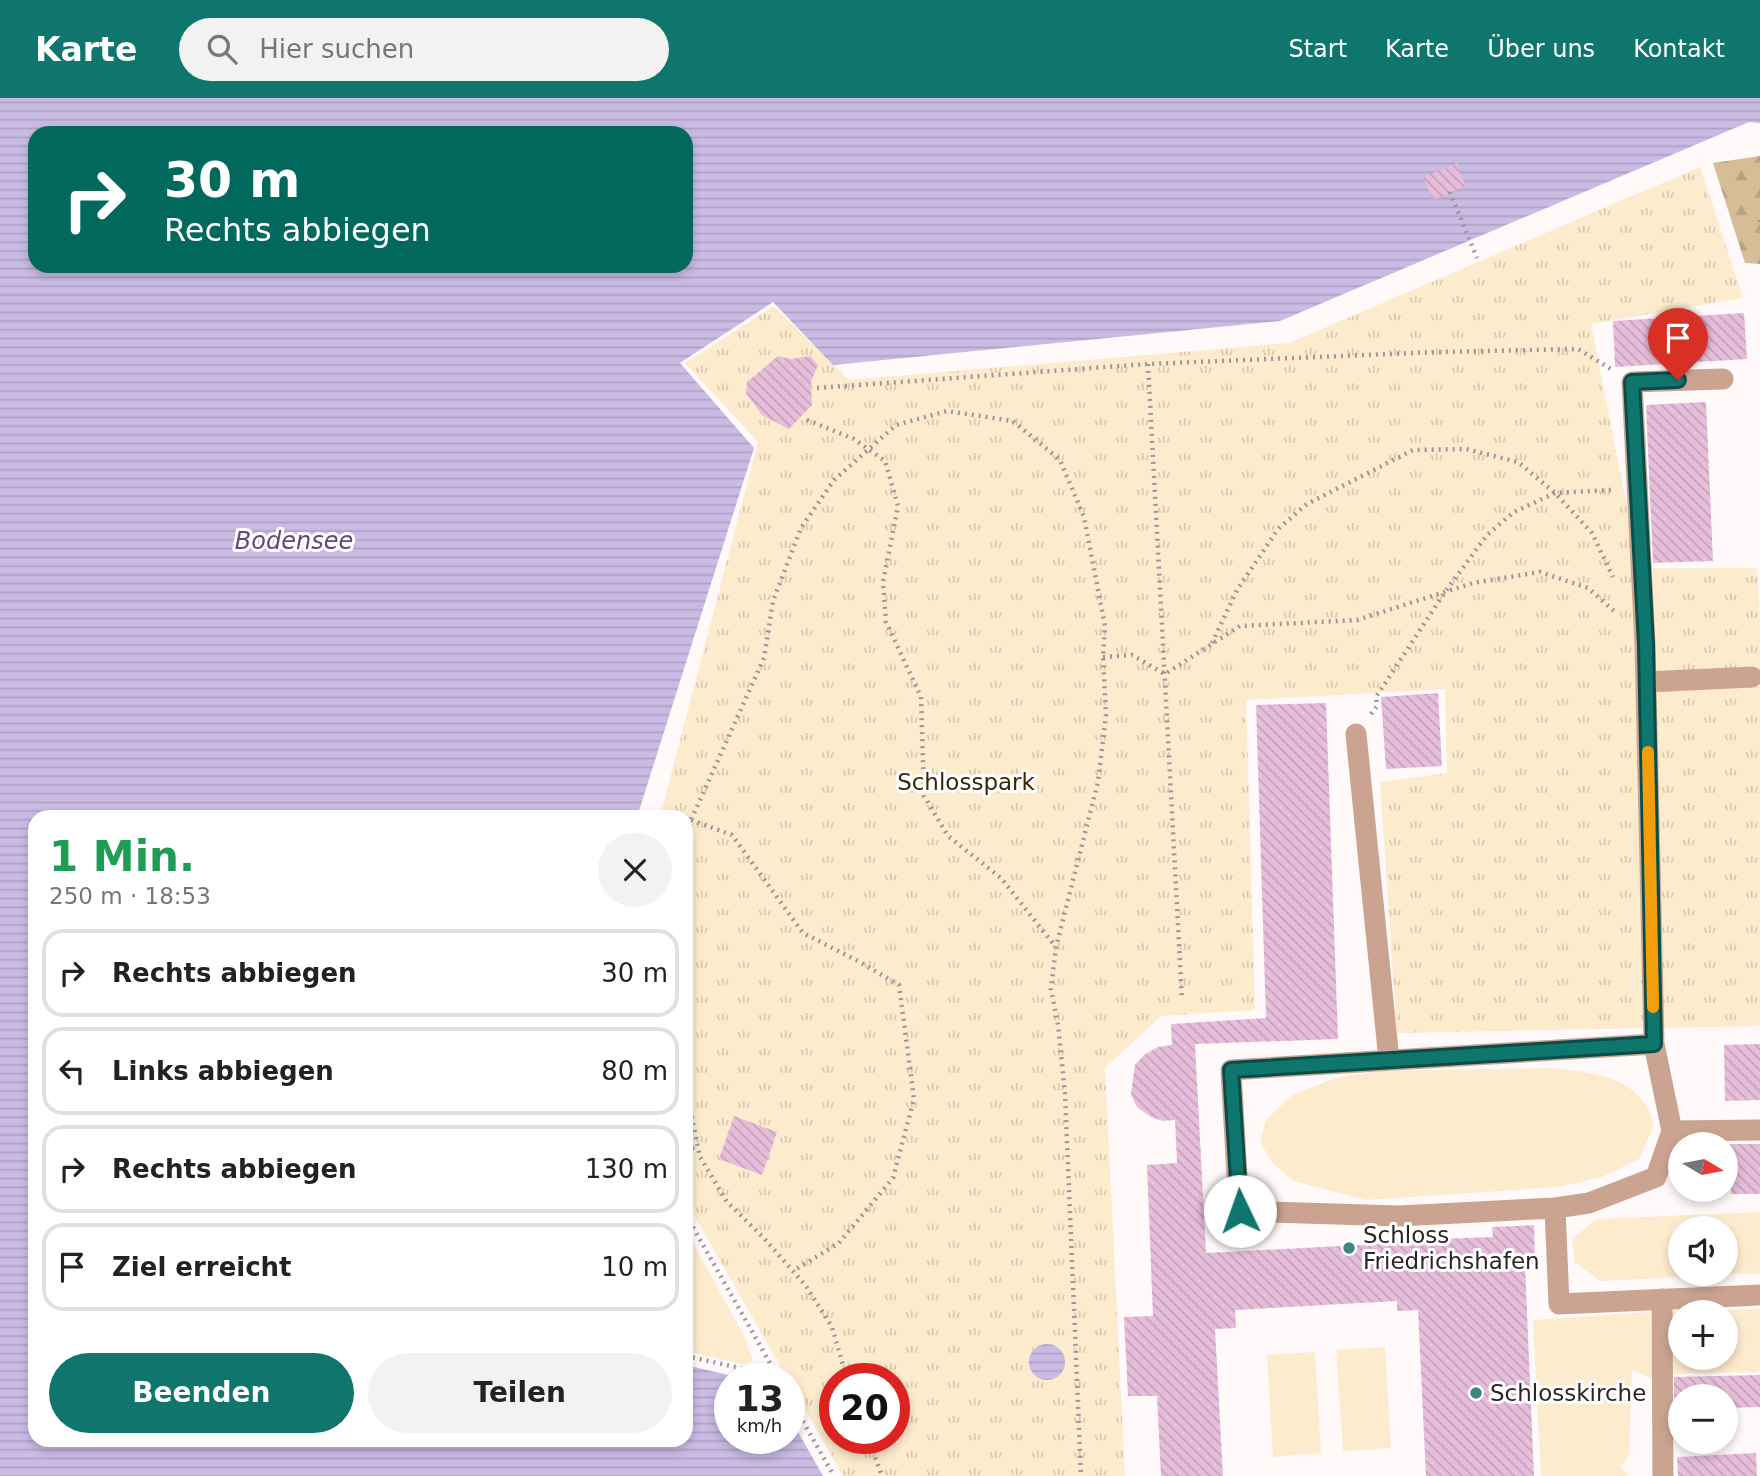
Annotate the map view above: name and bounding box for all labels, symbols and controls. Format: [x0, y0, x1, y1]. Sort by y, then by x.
search box [179, 18, 669, 81]
text: Karte [35, 30, 137, 69]
icon: search [203, 30, 241, 68]
text: Hier suchen [259, 34, 414, 64]
text: Start [1288, 35, 1347, 63]
text: Karte [1385, 35, 1449, 63]
text: Über uns [1487, 35, 1595, 63]
text: Kontakt [1633, 35, 1725, 63]
text: 30 m [164, 152, 300, 209]
icon: right [49, 154, 140, 245]
text: Rechts abbiegen [164, 211, 431, 249]
pin [1648, 308, 1708, 380]
icon: arrive [1659, 319, 1697, 357]
water label: Bodensee [235, 527, 353, 555]
park label: Schlosspark [897, 769, 1036, 795]
text: 1 Min. [49, 832, 195, 881]
button: close [598, 833, 672, 907]
text: 250 m · 18:53 [49, 883, 211, 909]
icon: right [53, 954, 91, 992]
text: Rechts abbiegen [112, 958, 357, 988]
text: 30 m [601, 958, 668, 988]
icon: left [53, 1052, 91, 1090]
text: Links abbiegen [112, 1056, 334, 1086]
text: 80 m [601, 1056, 668, 1086]
north arrow [1668, 1132, 1738, 1202]
map controls [1668, 1132, 1738, 1454]
icon: right [53, 1150, 91, 1188]
text: Rechts abbiegen [112, 1154, 357, 1184]
text: 130 m [585, 1154, 668, 1184]
position arrow [1203, 1174, 1277, 1248]
button: sound [1668, 1216, 1738, 1286]
place label: Schloss Friedrichshafen [1363, 1222, 1540, 1274]
marker: Schloss Friedrichshafen [1341, 1240, 1357, 1256]
icon: arrive [53, 1248, 91, 1286]
text: Ziel erreicht [112, 1252, 292, 1282]
text: 10 m [601, 1252, 668, 1282]
button: + [1668, 1300, 1738, 1370]
button: Beenden [49, 1353, 354, 1433]
button: Teilen [368, 1353, 672, 1433]
speed limit sign: 20 [819, 1363, 910, 1454]
text: 13 [735, 1379, 784, 1419]
place label: Schlosskirche [1490, 1380, 1646, 1406]
button: − [1668, 1384, 1738, 1454]
marker: Schlosskirche [1468, 1385, 1484, 1401]
text: km/h [737, 1415, 782, 1436]

